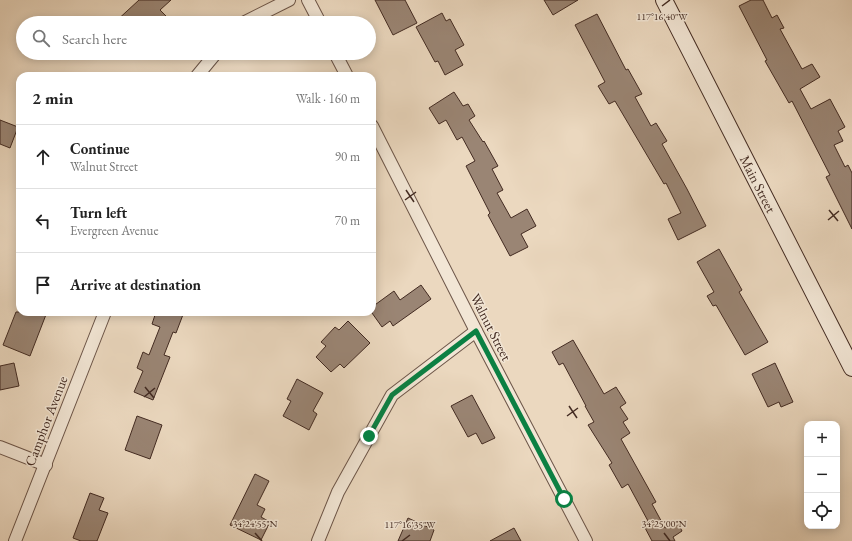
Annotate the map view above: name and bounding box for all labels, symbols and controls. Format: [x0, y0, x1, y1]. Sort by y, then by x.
text: 117°16'40"W [637, 10, 688, 23]
search box [16, 16, 376, 60]
icon: search [30, 27, 52, 49]
text: Search here [62, 29, 127, 48]
text: 2 min [32, 87, 73, 109]
text: Walk · 160 m [296, 90, 360, 107]
text: Continue [70, 139, 130, 158]
icon: ahead [32, 146, 54, 168]
text: 90 m [335, 148, 360, 165]
street label: Main Street [736, 152, 780, 216]
text: Walnut Street [70, 158, 138, 175]
text: Turn left [70, 203, 127, 222]
icon: left [32, 210, 54, 232]
text: 70 m [335, 212, 360, 229]
text: Evergreen Avenue [70, 222, 159, 239]
icon: arrive [32, 274, 54, 296]
text: Arrive at destination [70, 275, 201, 294]
street label: Walnut Street [466, 290, 516, 364]
street label: Camphor Avenue [21, 373, 72, 469]
map controls [804, 421, 840, 529]
button: + [804, 421, 840, 457]
route end [360, 427, 378, 445]
button: − [804, 457, 840, 493]
route start [555, 490, 573, 508]
button: locate [804, 493, 840, 529]
text: 34°24'55"N [233, 517, 278, 530]
text: 34°25'00"N [642, 517, 687, 530]
text: 117°16'35"W [385, 518, 436, 531]

